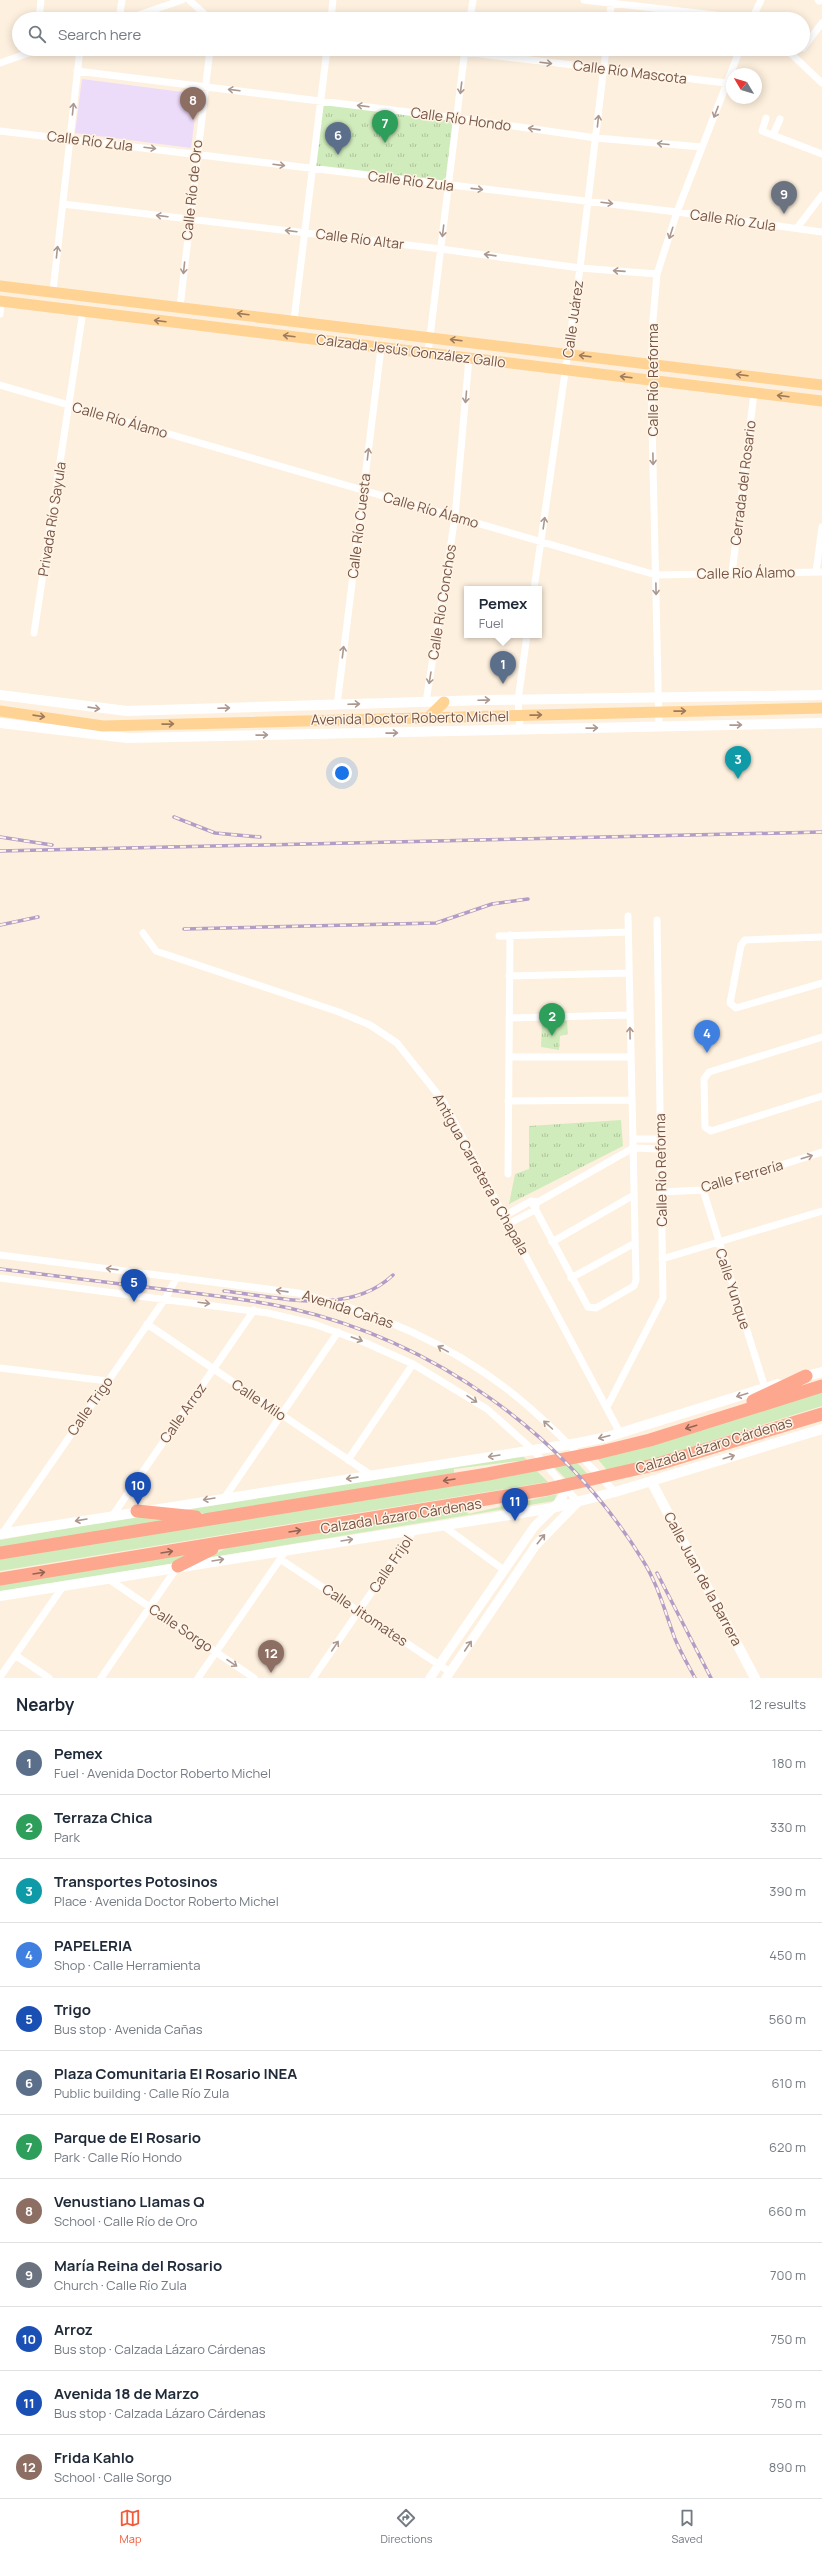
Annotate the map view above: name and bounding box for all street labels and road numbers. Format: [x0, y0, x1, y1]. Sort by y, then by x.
street label: Calle Río Mascota [572, 55, 688, 88]
street label: Calle Río Hondo [410, 102, 513, 135]
street label: Calle Río Zula [46, 126, 134, 155]
street label: Calle Río de Oro [177, 139, 206, 241]
street label: Calle Río Zula [367, 166, 455, 195]
street label: Calle Río Zula [689, 204, 777, 235]
street label: Calle Río Altar [315, 224, 405, 253]
street label: Calle Juárez [558, 279, 587, 359]
street label: Calle Río Reforma [643, 323, 662, 437]
street label: Calzada Jesús González Gallo [315, 329, 507, 372]
street label: Calle Río Álamo [70, 397, 170, 442]
street label: Cerrada del Rosario [725, 419, 760, 547]
street label: Privada Río Sayula [33, 460, 70, 578]
street label: Calle Río Cuesta [343, 472, 374, 580]
street label: Calle Río Álamo [381, 487, 481, 532]
street label: Calle Río Conchos [423, 543, 460, 661]
street label: Calle Río Álamo [697, 562, 795, 583]
street label: Avenida Doctor Roberto Michel [311, 706, 509, 729]
street label: Antigua Carretera a Chapala [429, 1090, 534, 1258]
street label: Calle Río Reforma [650, 1113, 671, 1227]
street label: Calle Ferrería [699, 1155, 785, 1196]
street label: Calle Yunque [711, 1246, 755, 1332]
street label: Avenida Cañas [300, 1285, 396, 1332]
street label: Calle Trigo [62, 1372, 117, 1439]
street label: Calle Milo [228, 1374, 290, 1425]
street label: Calle Arroz [155, 1379, 210, 1447]
street label: Calzada Lázaro Cárdenas [633, 1412, 794, 1477]
street label: Calzada Lázaro Cárdenas [319, 1493, 483, 1538]
street label: Calle Juan de la Barrera [660, 1508, 747, 1649]
street label: Calle Frijol [364, 1531, 417, 1596]
street label: Calle Jitomates [319, 1579, 412, 1650]
street label: Calle Sorgo [145, 1599, 217, 1656]

